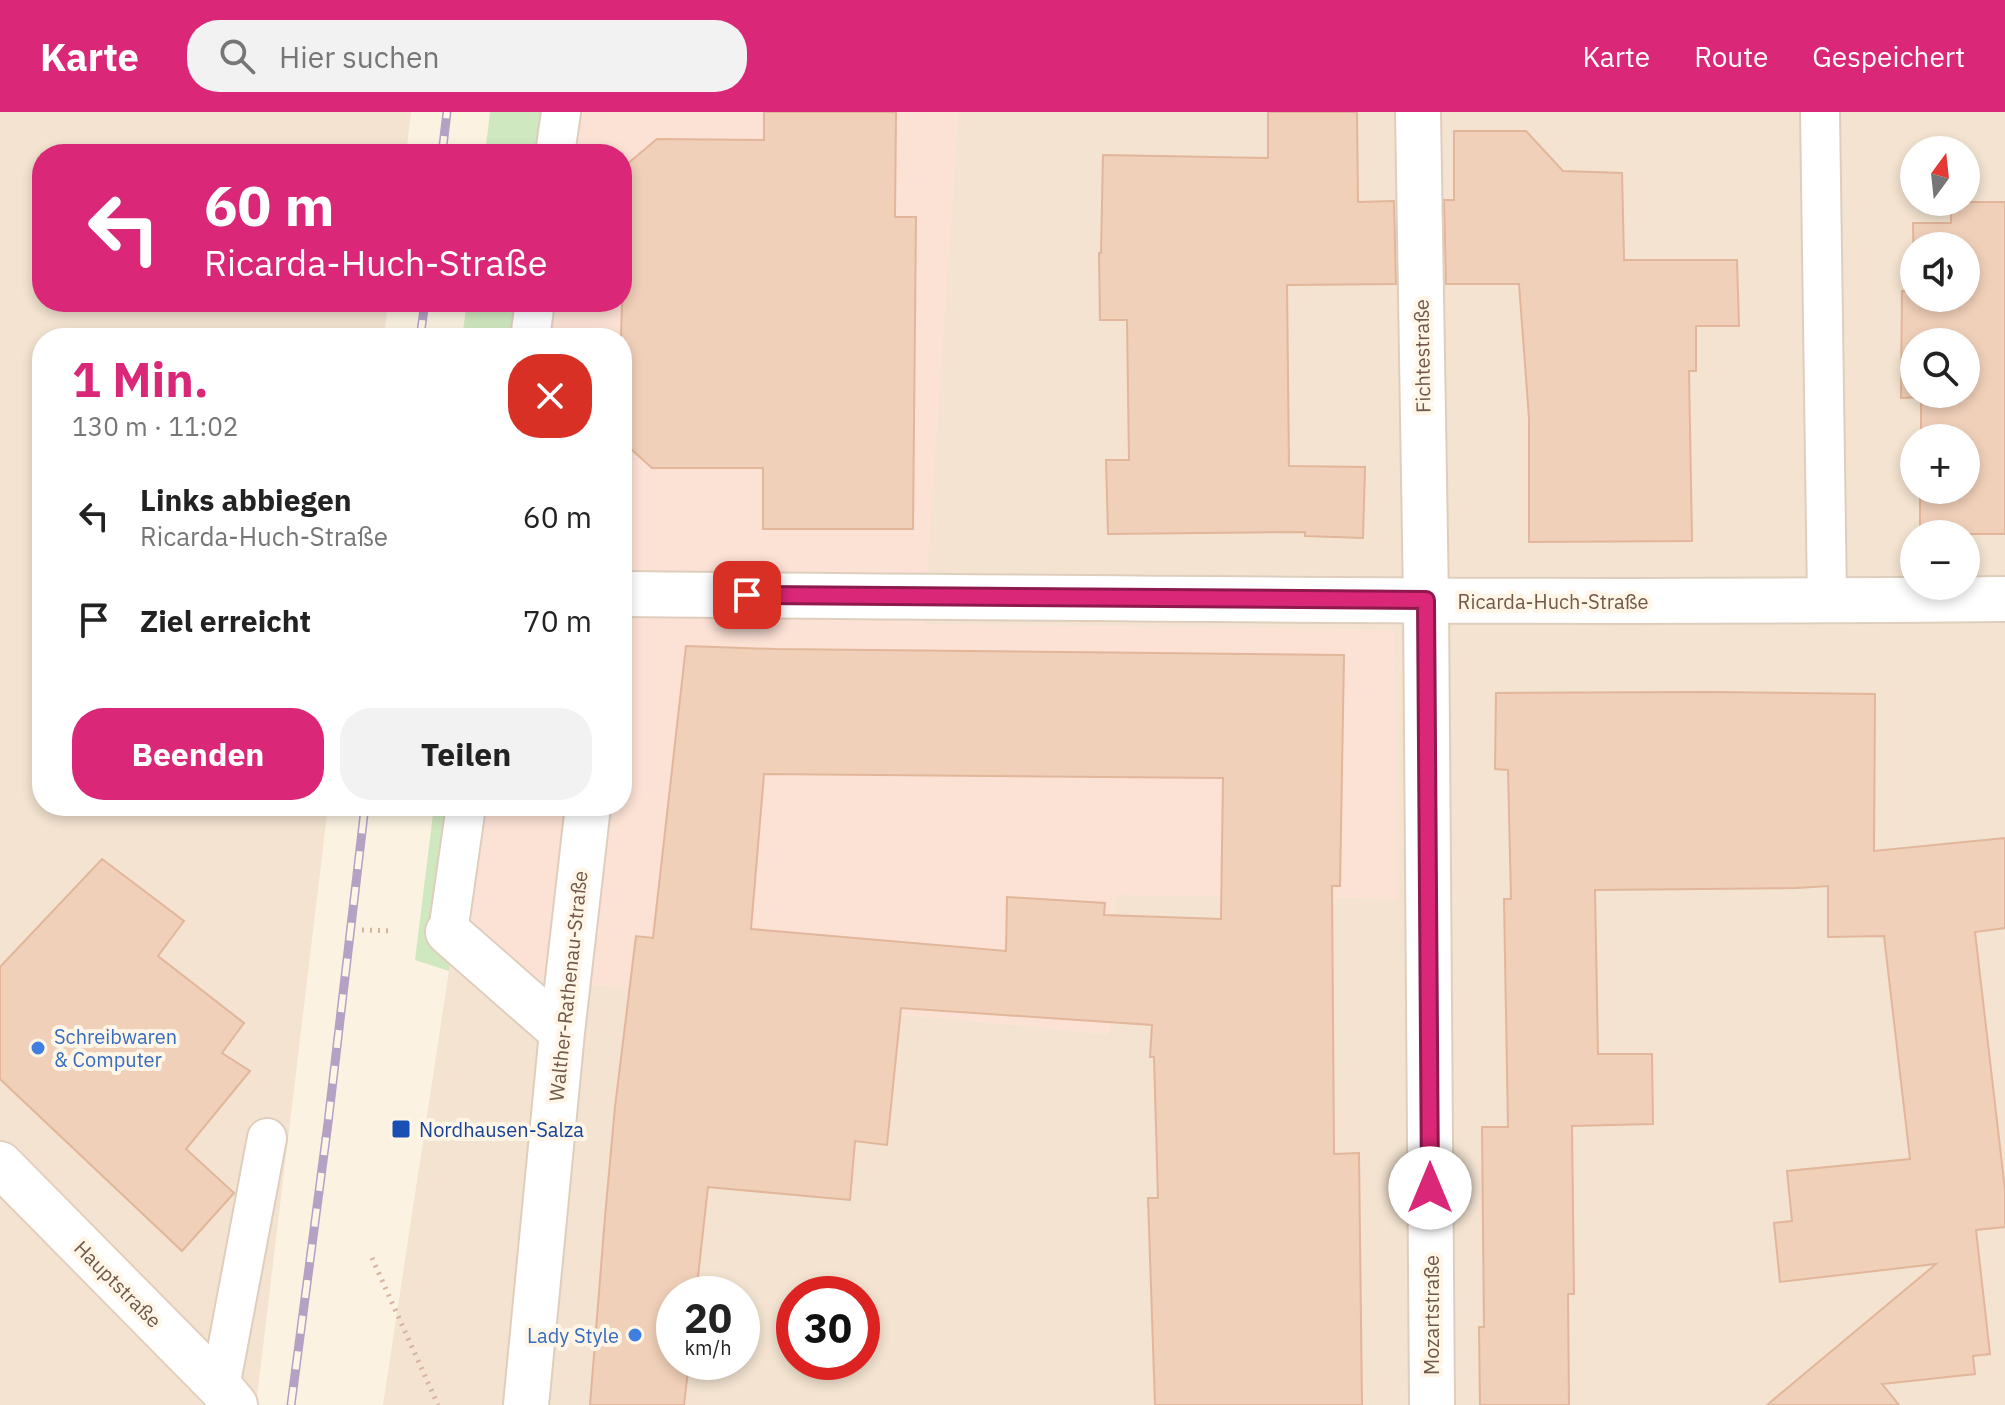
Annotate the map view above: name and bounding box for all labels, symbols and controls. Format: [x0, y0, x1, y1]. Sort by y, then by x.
search box [187, 20, 747, 92]
text: Karte [40, 32, 139, 81]
icon: search [215, 34, 259, 78]
text: Hier suchen [279, 37, 440, 76]
text: Karte [1582, 38, 1650, 75]
text: Route [1694, 38, 1768, 75]
text: Gespeichert [1812, 38, 1965, 75]
north arrow [1900, 136, 1980, 216]
map controls [1900, 136, 1980, 600]
text: 60 m [204, 169, 334, 241]
icon: left [72, 176, 176, 280]
button: sound [1900, 232, 1980, 312]
text: Ricarda-Huch-Straße [204, 239, 547, 286]
street label: Fichtestraße [1408, 299, 1436, 413]
button: search [1900, 328, 1980, 408]
text: 1 Min. [72, 348, 209, 410]
button: close [508, 354, 592, 438]
text: 130 m · 11:02 [72, 409, 238, 443]
button: + [1900, 424, 1980, 504]
text: Links abbiegen [140, 480, 352, 519]
icon: left [72, 494, 116, 538]
text: 60 m [523, 497, 592, 536]
text: Ricarda-Huch-Straße [140, 519, 388, 553]
button: − [1900, 520, 1980, 600]
pin [713, 561, 781, 629]
icon: arrive [725, 573, 769, 617]
street label: Ricarda-Huch-Straße [1458, 588, 1648, 615]
icon: arrive [72, 598, 116, 642]
text: Ziel erreicht [140, 601, 311, 640]
text: 70 m [523, 601, 592, 640]
button: Beenden [72, 708, 324, 800]
button: Teilen [340, 708, 592, 800]
street label: Walther-Rathenau-Straße [542, 869, 594, 1103]
place label: Schreibwaren & Computer [54, 1023, 177, 1073]
marker: Schreibwaren & Computer [29, 1039, 47, 1057]
place label: Nordhausen-Salza [419, 1116, 584, 1143]
marker: Nordhausen-Salza [390, 1118, 412, 1140]
position arrow [1388, 1146, 1472, 1230]
street label: Hauptstraße [68, 1234, 168, 1334]
street label: Mozartstraße [1418, 1255, 1445, 1375]
speed limit sign: 30 [776, 1276, 880, 1380]
text: 20 [684, 1292, 732, 1344]
place label: Lady Style [527, 1322, 619, 1349]
marker: Lady Style [626, 1326, 644, 1344]
text: km/h [684, 1334, 732, 1361]

